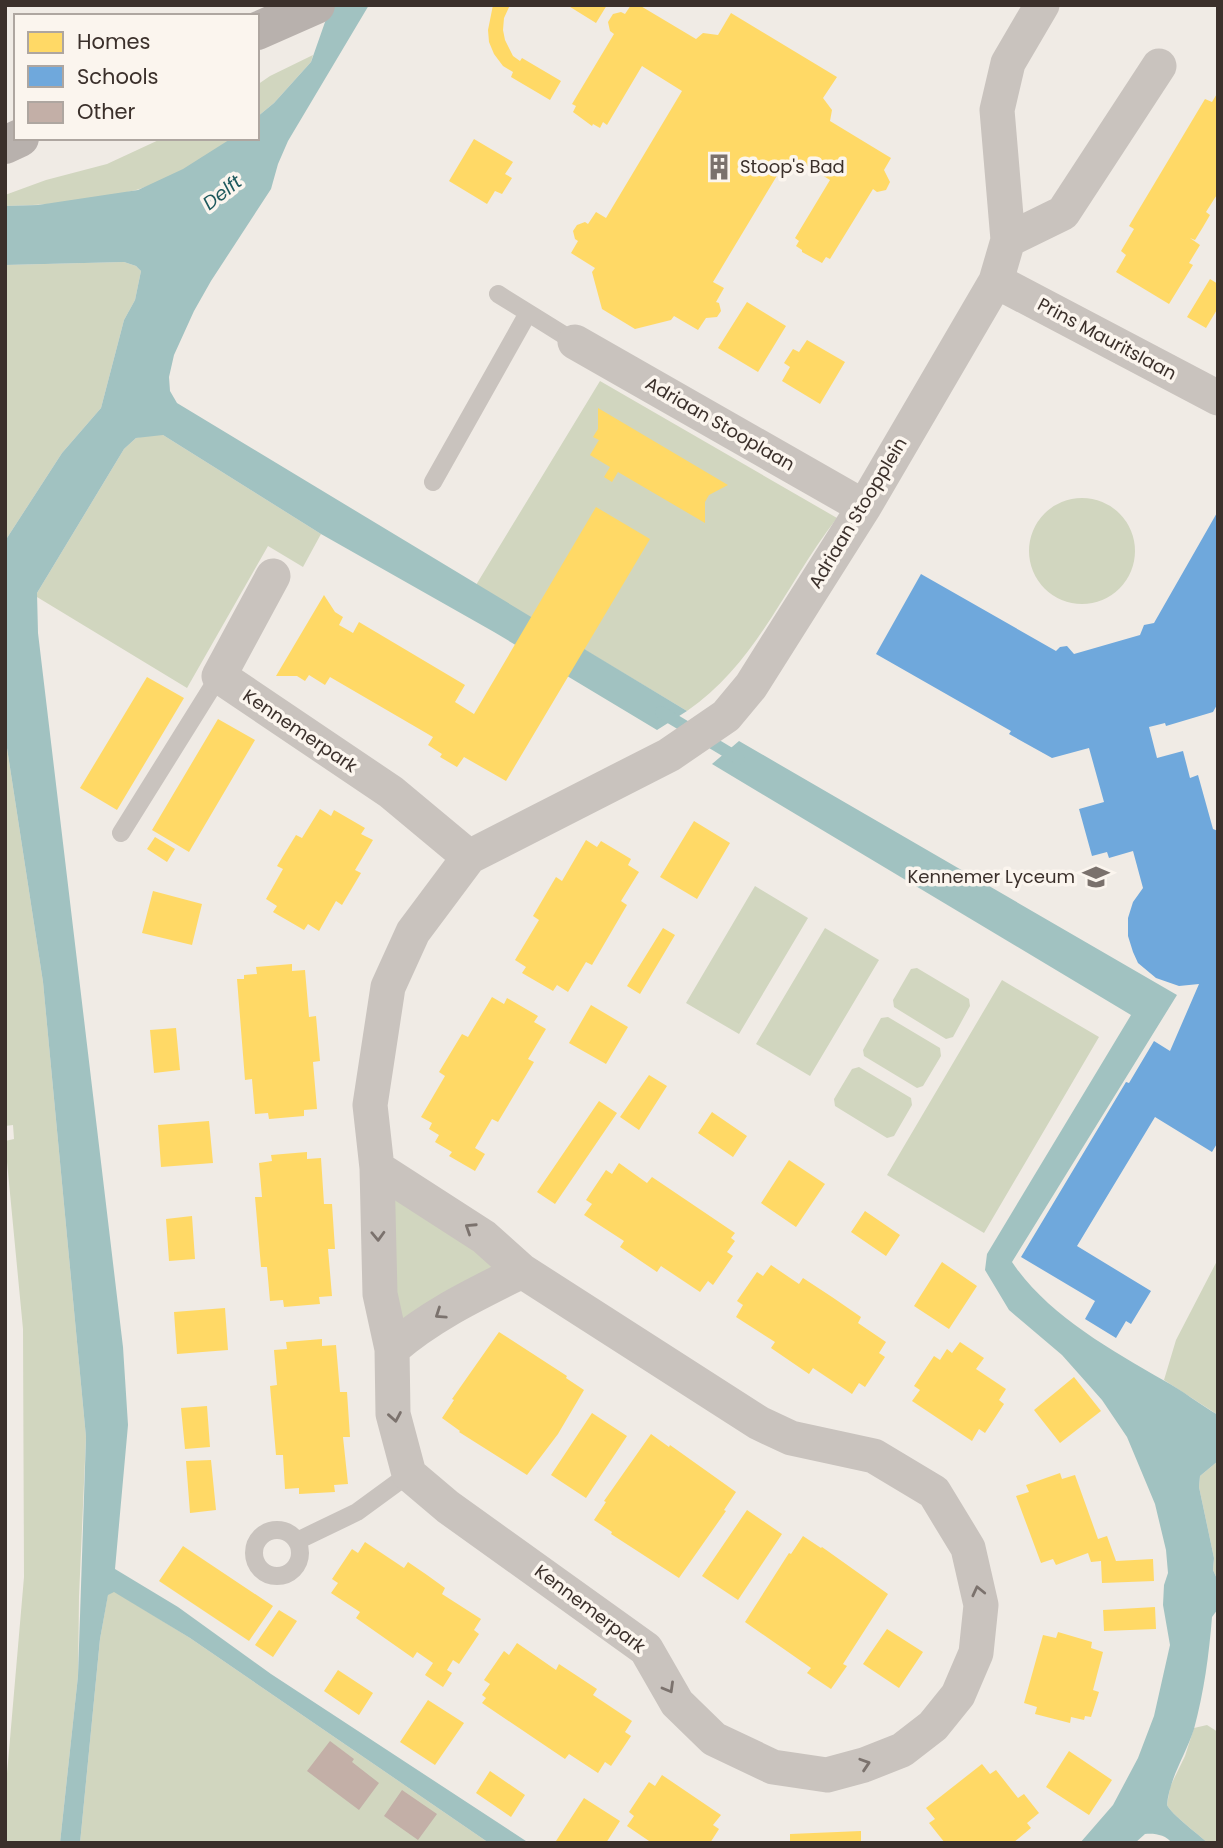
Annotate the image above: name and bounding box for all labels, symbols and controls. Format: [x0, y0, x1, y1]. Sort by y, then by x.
legend [14, 14, 259, 140]
text: Homes [77, 27, 151, 56]
text: Schools [77, 62, 159, 91]
text: Other [77, 97, 136, 126]
building icon: Stoop's Bad [704, 152, 734, 182]
place label: Stoop's Bad [740, 154, 845, 179]
water label: Delft [197, 168, 248, 216]
street label: Prins Mauritslaan [1033, 291, 1181, 386]
street label: Adriaan Stooplaan [641, 371, 800, 477]
street label: Adriaan Stoopplein [803, 433, 913, 593]
street label: Kennemerpark [238, 683, 363, 779]
school or university icon: Kennemer Lyceum [1081, 862, 1111, 892]
place label: Kennemer Lyceum [908, 864, 1075, 889]
one-way arrow [464, 1223, 477, 1236]
one-way arrow [370, 1231, 386, 1242]
one-way arrow [435, 1306, 448, 1318]
one-way arrow [387, 1411, 402, 1423]
street label: Kennemerpark [530, 1559, 651, 1659]
one-way arrow [972, 1585, 986, 1597]
one-way arrow [661, 1681, 674, 1694]
one-way arrow [858, 1758, 870, 1773]

